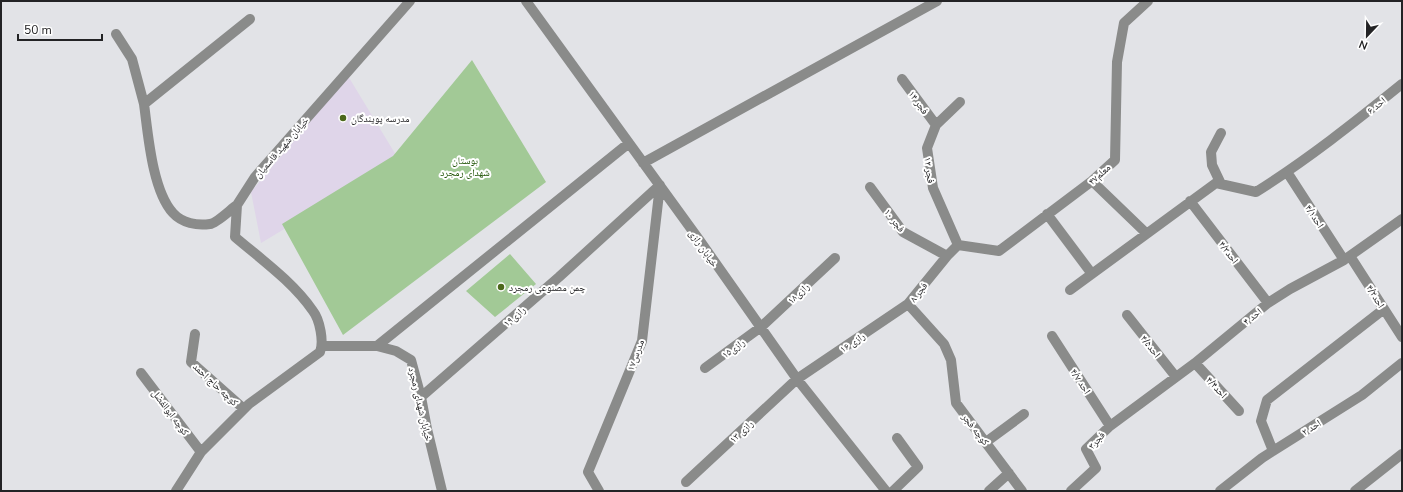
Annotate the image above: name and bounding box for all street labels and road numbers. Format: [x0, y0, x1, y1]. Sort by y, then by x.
street label: فجر ۱۴ [905, 88, 932, 117]
street label: احد ۶ [1364, 94, 1389, 118]
street label: خیابان شهید قاسمیان [251, 114, 313, 181]
street label: فجر ۱۲ [920, 156, 938, 184]
street label: معلم۴۷ [1086, 161, 1114, 188]
street label: احد۴/۱ [1301, 202, 1327, 231]
street label: فجر ۱۰ [881, 206, 908, 235]
street label: خیابان رازی [685, 227, 721, 271]
street label: احد۴/۳ [1215, 238, 1241, 267]
street label: رازی۱۸ [785, 280, 813, 307]
street label: فجر ۸ [907, 280, 931, 306]
street label: احد۴/۲ [1363, 282, 1388, 311]
street label: رازی۱۹ [501, 303, 529, 330]
street label: احد ۴ [1240, 305, 1265, 329]
street label: رازی ۱۶ [837, 329, 868, 356]
street label: احد۴/۵ [1137, 332, 1164, 361]
street label: رازی۱۵ [719, 336, 748, 362]
street label: مدرس۱۷ [624, 337, 648, 373]
street label: کوچه حاج احمد [189, 360, 241, 410]
street label: خیابان شهدای رمجرد [405, 366, 436, 443]
street label: احد ۴/۷ [1067, 366, 1094, 397]
street label: احد۴/۴ [1203, 374, 1230, 402]
street label: کوچه ابوالفضل [148, 387, 192, 438]
street label: کوچه فجر [958, 410, 992, 449]
street label: احد ۲ [1299, 416, 1324, 439]
street label: رازی ۱۳ [727, 417, 757, 446]
street label: فجر۳ [1085, 429, 1108, 453]

